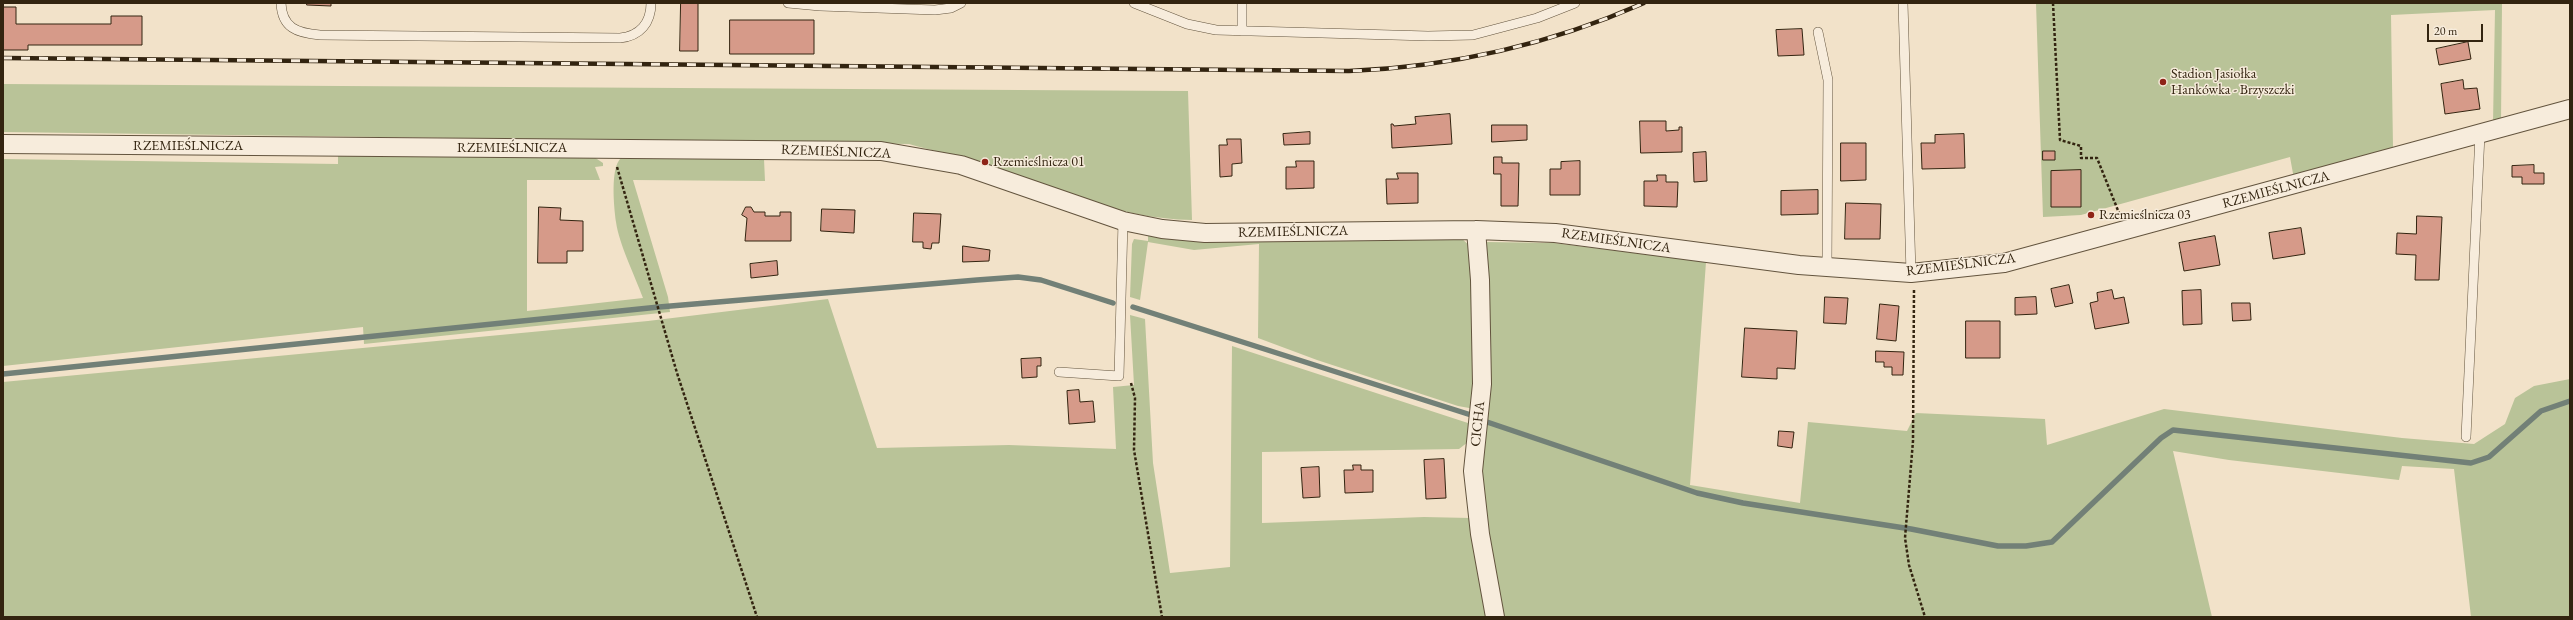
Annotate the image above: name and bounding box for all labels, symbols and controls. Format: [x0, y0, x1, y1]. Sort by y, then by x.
scale bar [2429, 16, 2485, 42]
text: 20 m [2434, 23, 2457, 39]
place label: Stadion Jasiołka Hankówka - Brzyszczki [2171, 66, 2295, 98]
marker: Stadion Jasiołka Hankówka - Brzyszczki [2158, 77, 2168, 87]
street label: RZEMIEŚLNICZA [133, 138, 243, 154]
street label: RZEMIEŚLNICZA [457, 140, 567, 156]
street label: RZEMIEŚLNICZA [781, 142, 891, 162]
place label: Rzemieślnicza 01 [993, 154, 1085, 170]
marker: Rzemieślnicza 01 [980, 157, 990, 167]
street label: RZEMIEŚLNICZA [2221, 168, 2331, 212]
place label: Rzemieślnicza 03 [2099, 207, 2191, 223]
marker: Rzemieślnicza 03 [2086, 210, 2096, 220]
street label: RZEMIEŚLNICZA [1238, 223, 1348, 241]
street label: RZEMIEŚLNICZA [1560, 225, 1672, 257]
street label: RZEMIEŚLNICZA [1905, 250, 2017, 280]
street label: CICHA [1467, 400, 1489, 448]

